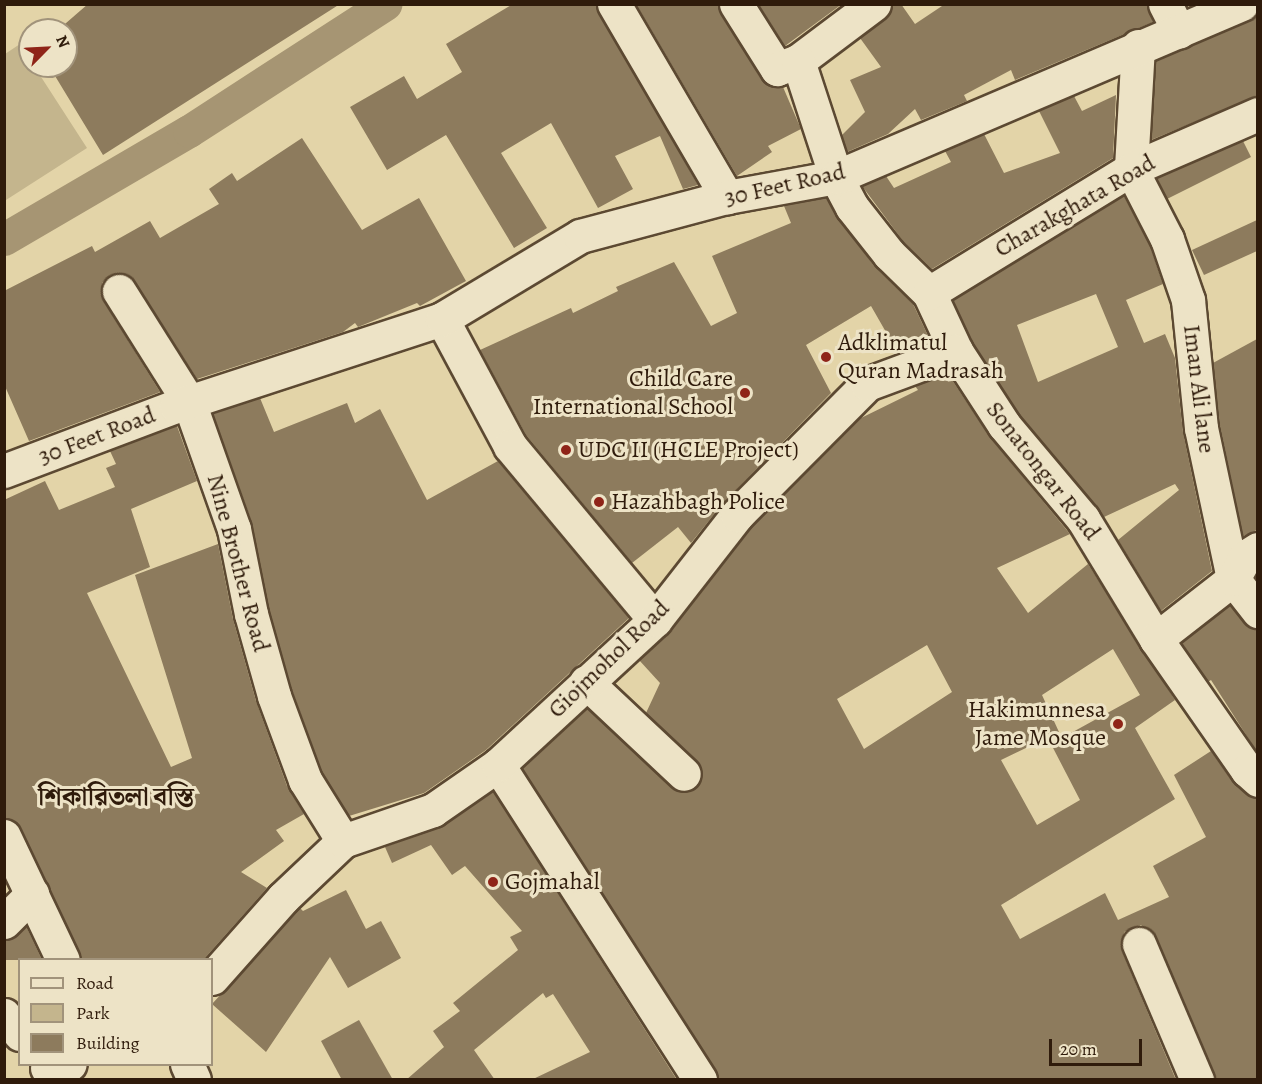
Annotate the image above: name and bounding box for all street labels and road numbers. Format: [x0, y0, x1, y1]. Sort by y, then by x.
street label: Charakghata Road [990, 148, 1160, 264]
street label: 30 Feet Road [722, 157, 848, 213]
street label: Iman Ali lane [1177, 323, 1221, 455]
street label: Sonatongar Road [980, 396, 1106, 546]
street label: 30 Feet Road [34, 401, 160, 471]
street label: Nine Brother Road [200, 471, 276, 655]
street label: Giojmohol Road [542, 594, 676, 724]

